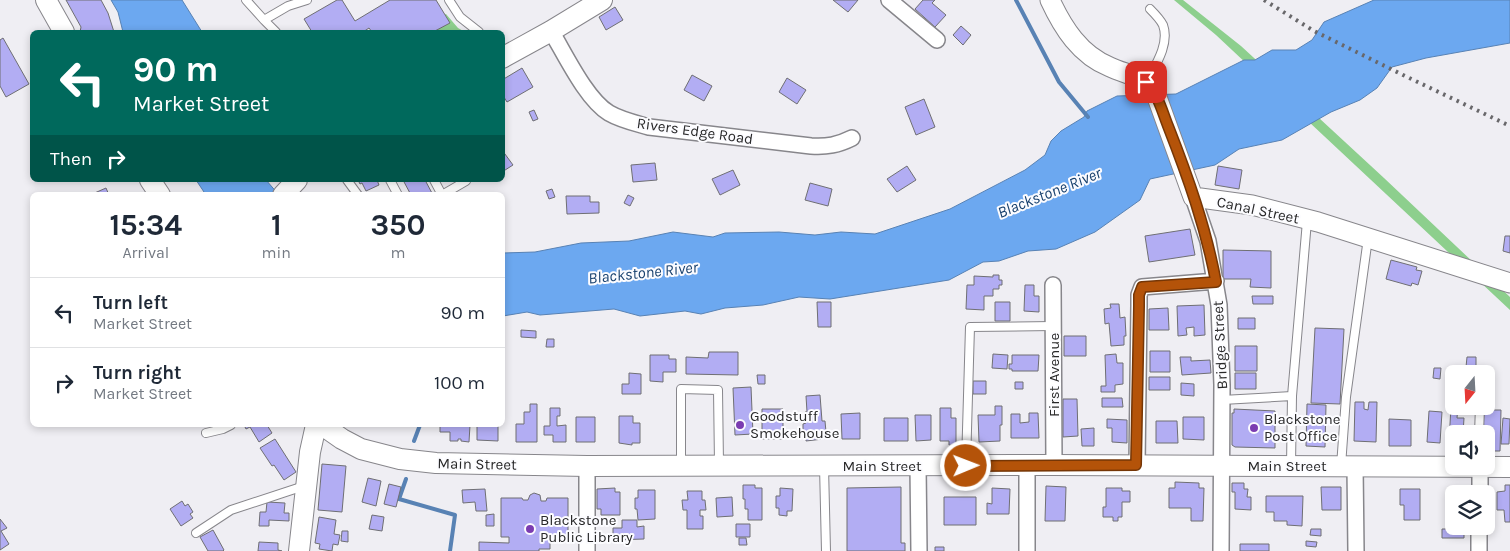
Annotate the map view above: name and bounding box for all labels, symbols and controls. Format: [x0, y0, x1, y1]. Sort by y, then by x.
text: 90 m [133, 49, 219, 90]
icon: left [50, 50, 115, 115]
pin [1125, 61, 1167, 103]
icon: arrive [1132, 68, 1160, 96]
text: Market Street [133, 91, 269, 117]
street label: Rivers Edge Road [636, 114, 754, 148]
icon: right [102, 145, 130, 173]
text: Then [50, 148, 92, 170]
water label: Blackstone River [995, 163, 1104, 222]
street label: Canal Street [1215, 192, 1301, 228]
text: 15:34 [109, 207, 182, 243]
text: 1 [271, 207, 282, 243]
text: 350 [370, 207, 426, 243]
text: Arrival [122, 243, 169, 262]
text: min [262, 243, 291, 262]
text: m [391, 243, 405, 262]
water label: Blackstone River [587, 257, 699, 288]
text: Turn left [93, 292, 168, 314]
icon: left [50, 299, 78, 327]
street label: Bridge Street [1209, 300, 1231, 390]
text: 90 m [440, 302, 485, 324]
text: Market Street [93, 314, 192, 333]
street label: First Avenue [1045, 333, 1063, 417]
text: Turn right [93, 362, 182, 384]
north arrow [1445, 365, 1495, 415]
map controls [1445, 365, 1495, 535]
icon: right [50, 369, 78, 397]
text: 100 m [434, 372, 485, 394]
text: Market Street [93, 384, 192, 403]
place label: Goodstuff Smokehouse [750, 407, 839, 442]
place label: Blackstone Post Office [1264, 410, 1340, 445]
marker: Goodstuff Smokehouse [734, 419, 746, 431]
marker: Blackstone Post Office [1248, 422, 1260, 434]
button: sound [1445, 425, 1495, 475]
position arrow [939, 439, 991, 491]
street label: Main Street [437, 454, 517, 474]
street label: Main Street [842, 457, 922, 475]
street label: Main Street [1247, 457, 1327, 475]
button: layers [1445, 485, 1495, 535]
place label: Blackstone Public Library [540, 511, 633, 546]
marker: Blackstone Public Library [524, 523, 536, 535]

